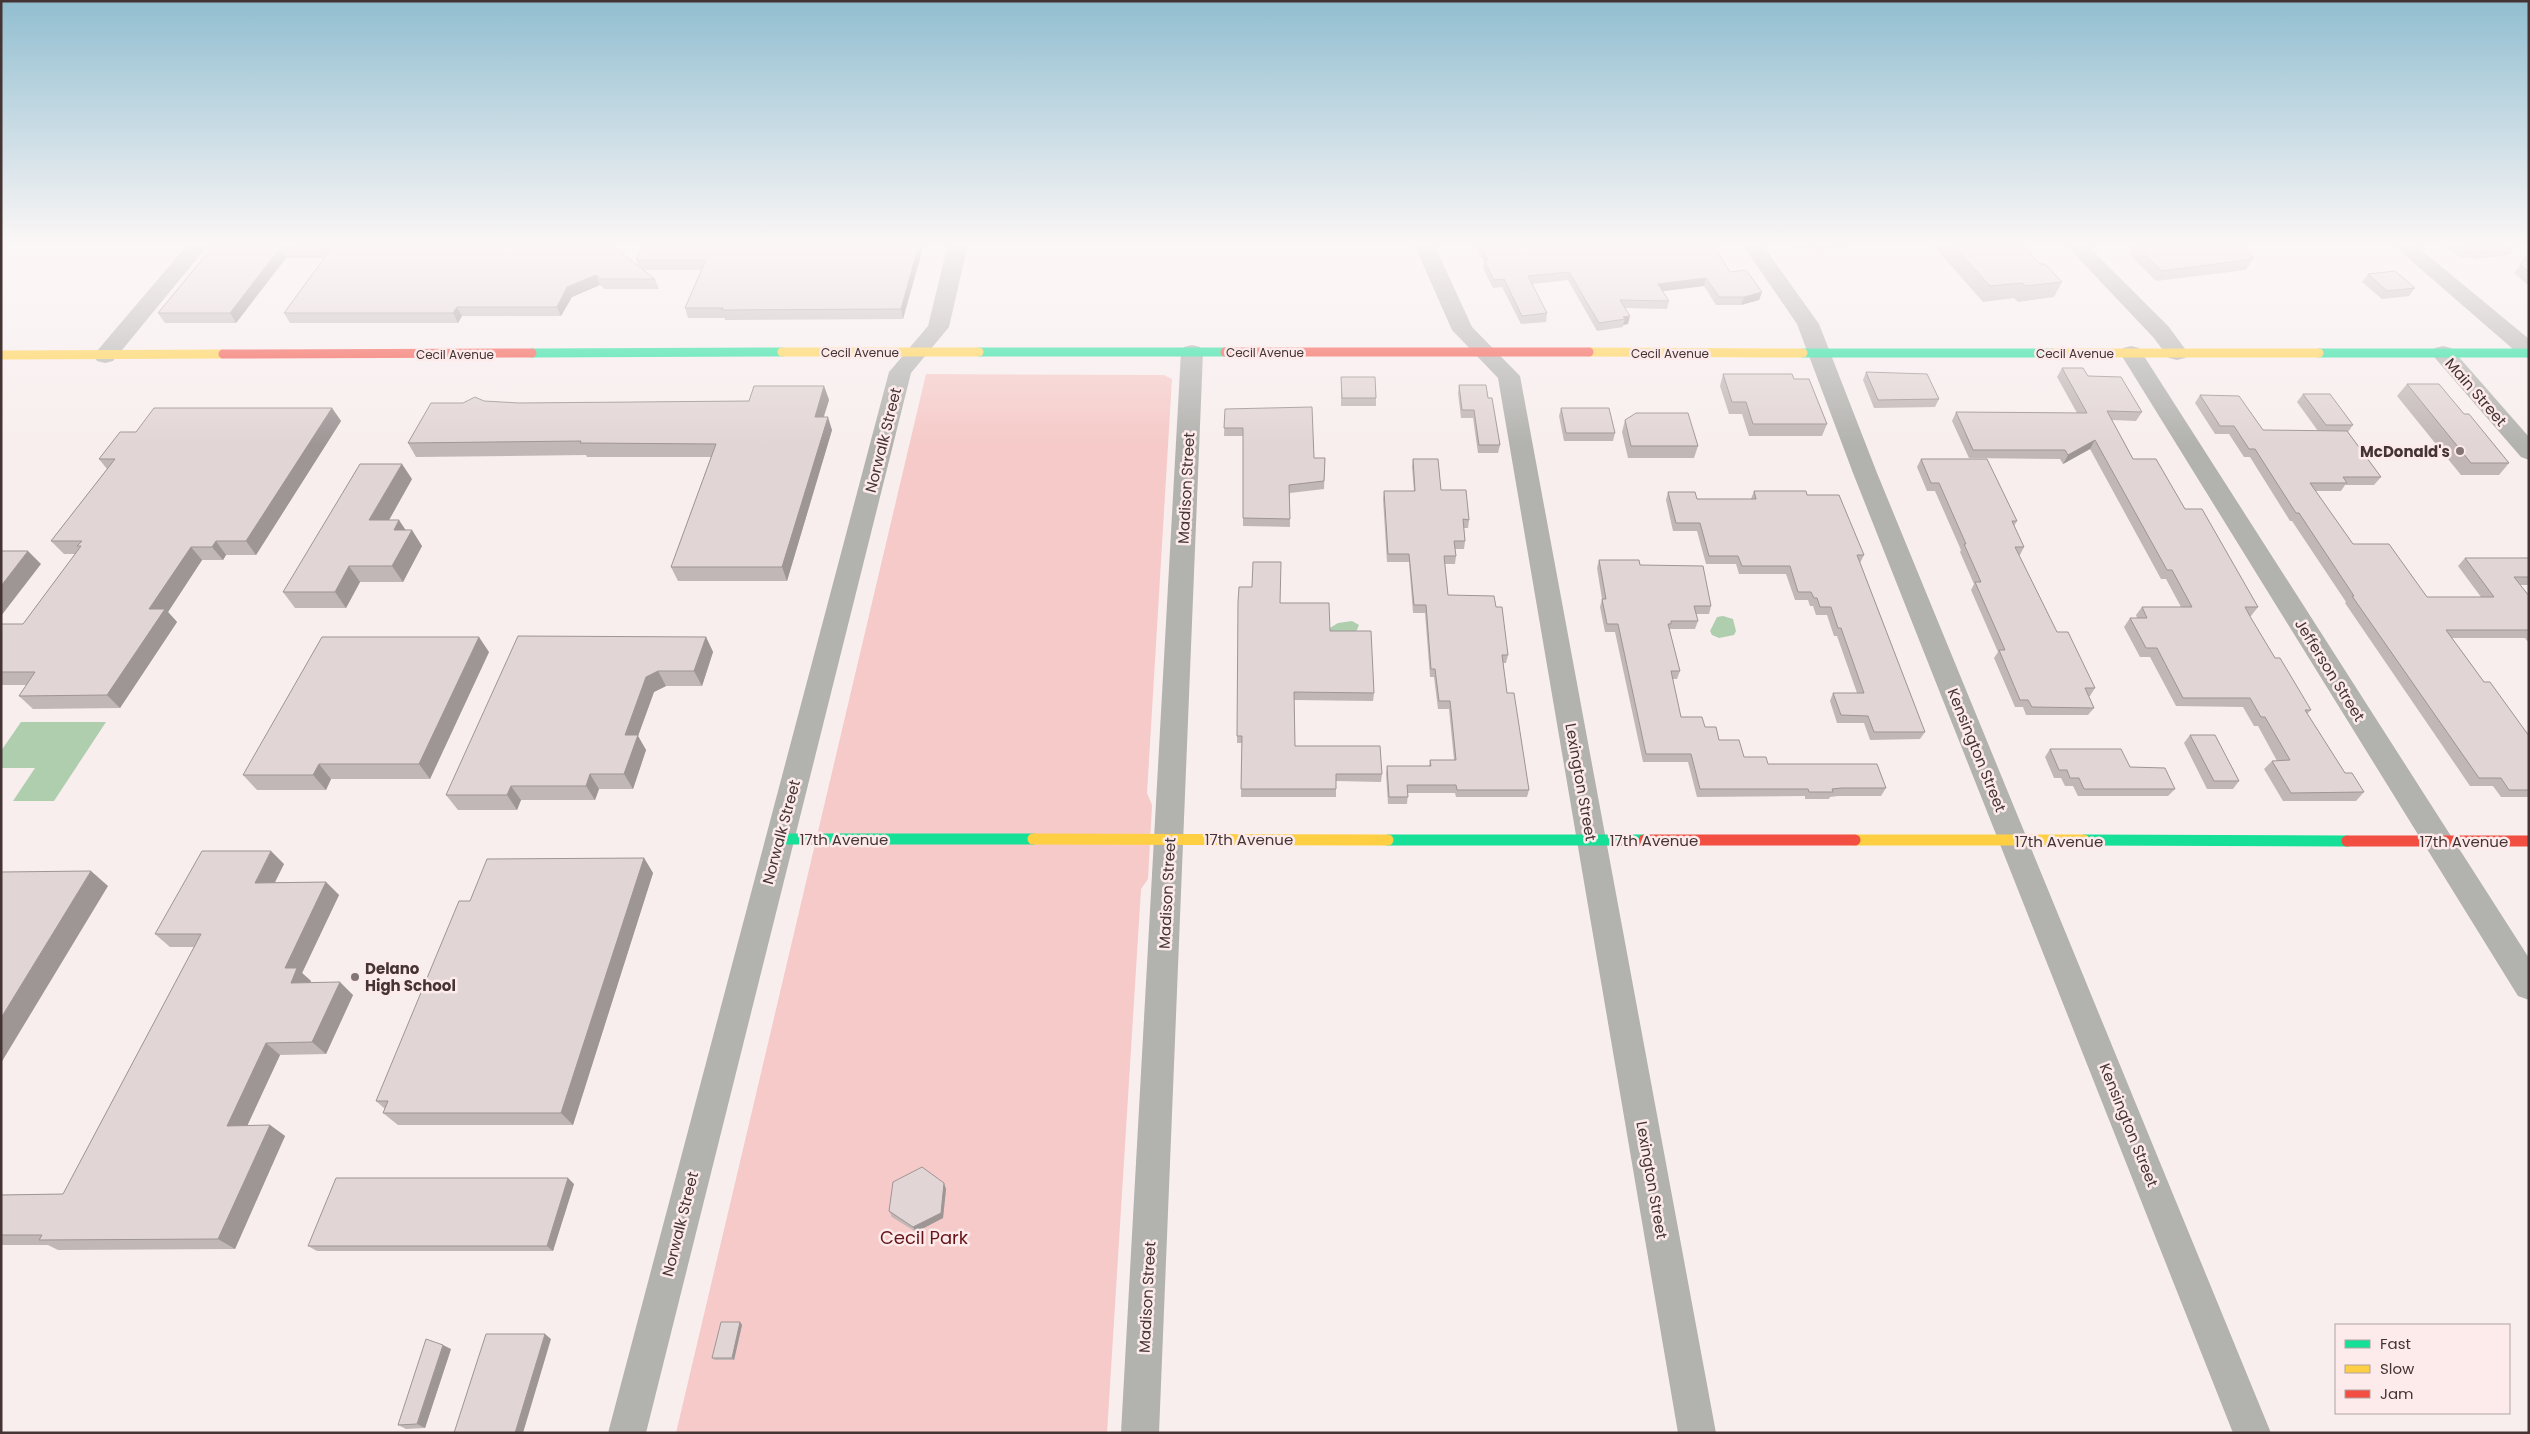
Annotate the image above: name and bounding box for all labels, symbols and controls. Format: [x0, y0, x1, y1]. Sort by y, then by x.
street label: Cecil Avenue [821, 344, 899, 361]
street label: Cecil Avenue [1226, 344, 1304, 361]
street label: Cecil Avenue [1631, 345, 1709, 362]
street label: Cecil Avenue [2036, 345, 2114, 362]
street label: Cecil Avenue [416, 346, 494, 363]
street label: Main Street [2440, 353, 2512, 431]
street label: Norwalk Street [860, 385, 906, 495]
street label: Madison Street [1173, 432, 1199, 544]
place label: McDonald's [2360, 441, 2450, 462]
marker: McDonald's [2454, 445, 2466, 457]
street label: Jefferson Street [2290, 615, 2370, 725]
street label: Kensington Street [1943, 685, 2011, 815]
street label: Lexington Street [1560, 722, 1602, 842]
street label: Norwalk Street [757, 777, 805, 887]
street label: 17th Avenue [800, 829, 888, 850]
street label: 17th Avenue [1205, 829, 1293, 850]
street label: 17th Avenue [1610, 830, 1698, 851]
street label: 17th Avenue [2015, 831, 2103, 852]
street label: 17th Avenue [2420, 831, 2508, 852]
street label: Madison Street [1154, 837, 1180, 949]
place label: Delano High School [365, 958, 456, 996]
marker: Delano High School [349, 971, 361, 983]
street label: Kensington Street [2095, 1060, 2163, 1190]
street label: Lexington Street [1631, 1120, 1673, 1240]
street label: Norwalk Street [657, 1169, 703, 1279]
park label: Cecil Park [880, 1225, 969, 1250]
street label: Madison Street [1134, 1241, 1160, 1353]
legend [2335, 1324, 2510, 1414]
text: Fast [2380, 1333, 2411, 1354]
text: Slow [2380, 1358, 2415, 1379]
text: Jam [2380, 1383, 2414, 1404]

